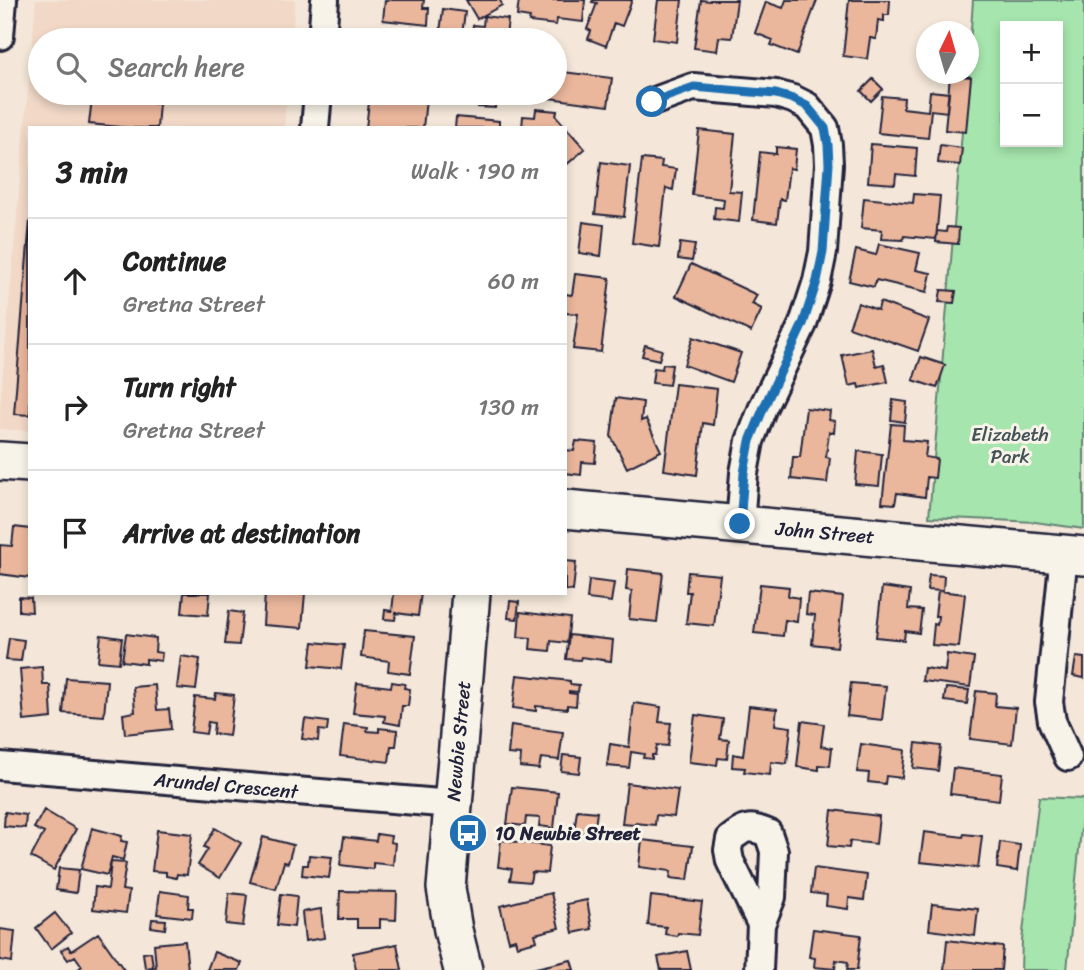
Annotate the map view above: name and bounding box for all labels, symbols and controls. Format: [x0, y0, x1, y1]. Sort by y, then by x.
north arrow [916, 21, 979, 84]
map controls [1000, 21, 1063, 147]
button: + [1000, 21, 1063, 84]
search box [28, 28, 567, 105]
text: Search here [108, 44, 245, 90]
icon: search [52, 48, 90, 86]
button: − [1000, 84, 1063, 147]
route start [636, 86, 667, 117]
text: 3 min [56, 145, 128, 199]
text: Walk · 190 m [411, 151, 539, 192]
text: Continue [123, 238, 226, 284]
text: 60 m [488, 261, 539, 302]
icon: ahead [56, 262, 94, 300]
text: Gretna Street [123, 284, 265, 325]
text: Turn right [123, 364, 236, 410]
text: 130 m [478, 387, 539, 428]
icon: right [56, 388, 94, 426]
text: Gretna Street [123, 410, 265, 451]
park label: Elizabeth Park [971, 418, 1049, 473]
route end [724, 508, 755, 539]
text: Arrive at destination [123, 510, 360, 556]
street label: John Street [773, 512, 876, 553]
icon: arrive [56, 514, 94, 552]
street label: Newbie Street [437, 679, 480, 803]
street label: Arundel Crescent [152, 763, 301, 808]
bus stop icon: 10 Newbie Street [447, 812, 489, 854]
place label: 10 Newbie Street [495, 817, 642, 850]

